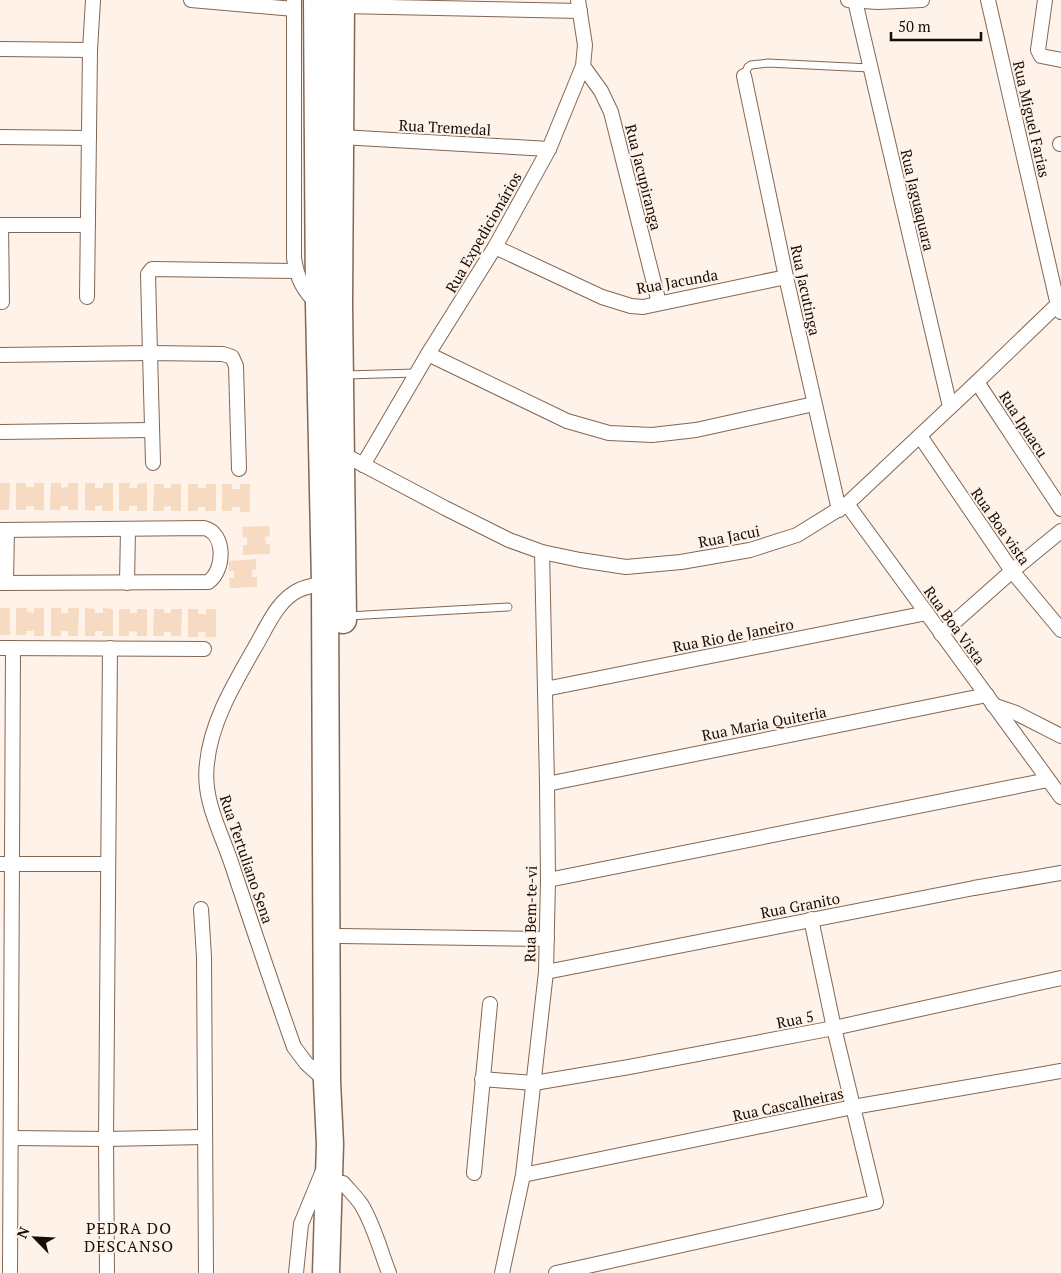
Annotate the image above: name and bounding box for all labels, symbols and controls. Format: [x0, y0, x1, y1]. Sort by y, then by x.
scale bar [891, 10, 981, 42]
text: 50 m [898, 16, 931, 36]
street label: Rua Miguel Farias [1009, 59, 1055, 179]
street label: Rua Tremedal [398, 115, 492, 139]
street label: Rua Jacupiranga [621, 122, 667, 232]
street label: Rua Jaguaquara [897, 147, 940, 253]
street label: Rua Expedicionários [440, 168, 526, 296]
street label: Rua Jacutinga [787, 243, 825, 338]
street label: Rua Jacunda [635, 264, 720, 298]
street label: Rua Ipuacu [995, 387, 1053, 461]
street label: Rua Boa vista [967, 483, 1035, 569]
street label: Rua Jacui [697, 520, 761, 552]
street label: Rua Boa Vista [920, 582, 990, 668]
street label: Rua Rio de Janeiro [671, 613, 795, 657]
street label: Rua Maria Quiteria [700, 701, 828, 745]
street label: Rua Tertuliano Sena [216, 792, 279, 926]
street label: Rua Bem-te-vi [519, 865, 541, 963]
street label: Rua Granito [759, 888, 841, 922]
street label: Rua 5 [775, 1006, 815, 1032]
street label: Rua Cascalheiras [731, 1082, 845, 1126]
north arrow [10, 1213, 60, 1263]
district label: PEDRA DO DESCANSO [84, 1217, 174, 1257]
text: N [12, 1223, 34, 1241]

